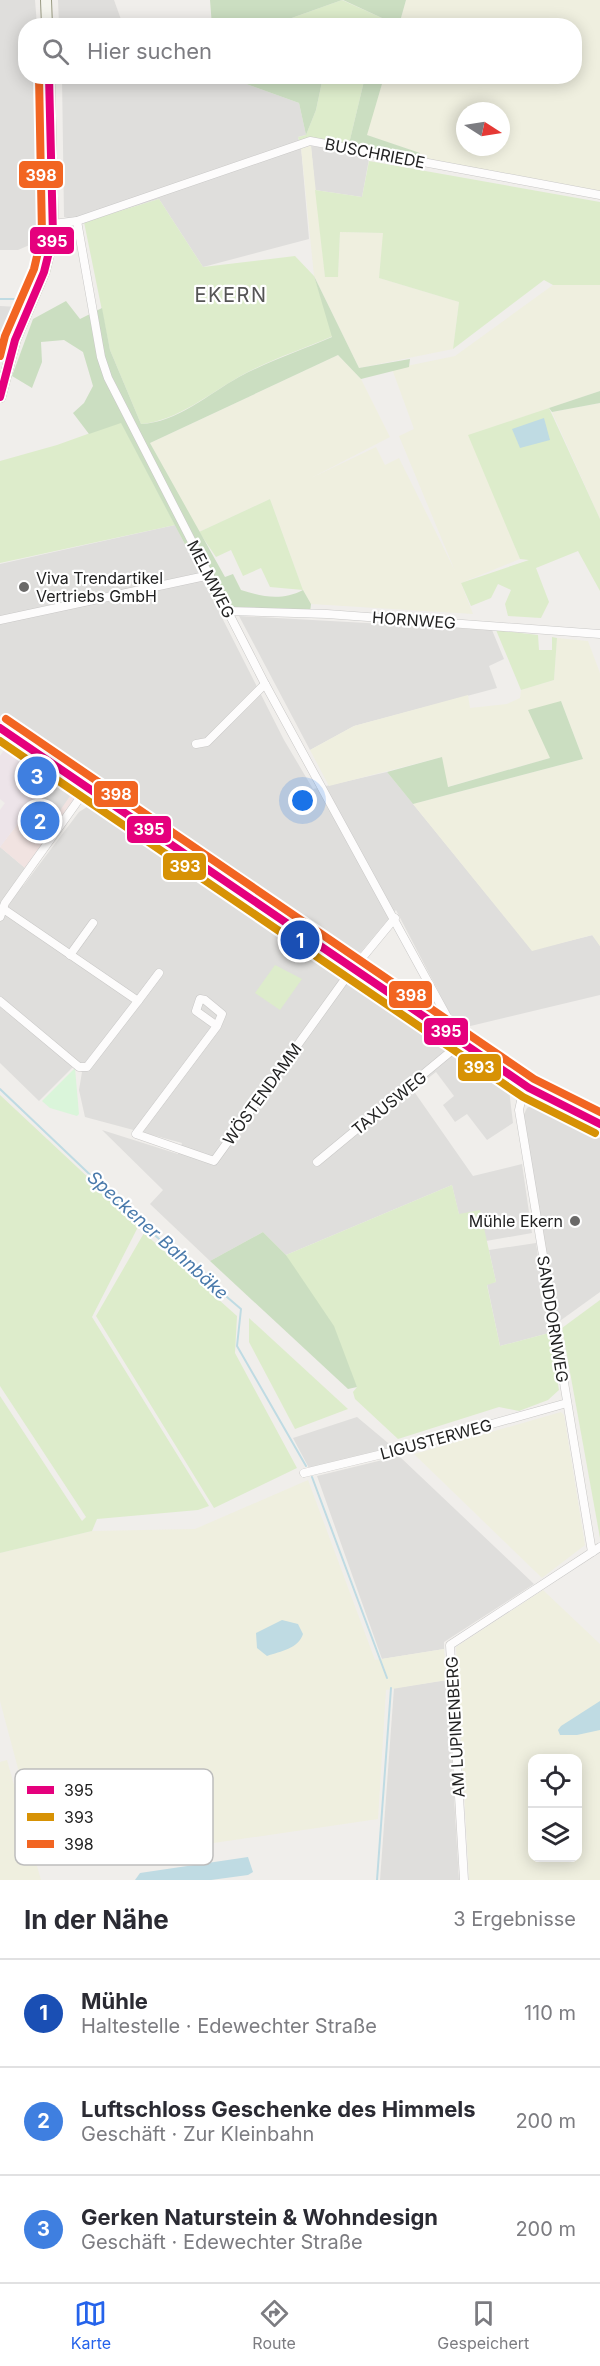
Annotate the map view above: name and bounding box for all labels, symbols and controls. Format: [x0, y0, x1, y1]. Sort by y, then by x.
search box [18, 18, 582, 84]
icon: search [39, 35, 72, 68]
text: Hier suchen [87, 38, 212, 64]
north arrow [456, 102, 510, 156]
street label: BUSCHRIEDE [323, 133, 427, 173]
line badge: 398 [18, 160, 64, 189]
text: 398 [25, 165, 57, 185]
line badge: 395 [29, 226, 75, 255]
text: 395 [37, 231, 67, 251]
district label: EKERN [195, 283, 267, 307]
street label: MELMWEG [183, 537, 239, 621]
place label: Viva Trendartikel Vertriebs GmbH [36, 568, 163, 606]
marker: Viva Trendartikel Vertriebs GmbH [17, 580, 31, 594]
street label: HORNWEG [372, 607, 456, 633]
pin: 3 [18, 754, 57, 798]
line badge: 398 [93, 780, 139, 808]
text: 398 [100, 784, 132, 804]
your location [288, 786, 317, 815]
pin: 2 [20, 798, 60, 844]
line badge: 395 [126, 815, 172, 844]
text: 395 [134, 819, 164, 839]
line badge: 393 [162, 852, 207, 881]
text: 393 [169, 856, 201, 876]
pin: 1 [280, 918, 320, 962]
line badge: 398 [388, 980, 433, 1009]
text: 398 [395, 985, 427, 1005]
line badge: 395 [423, 1017, 469, 1046]
text: 395 [431, 1021, 461, 1041]
street label: WÖSTENDAMM [218, 1039, 306, 1149]
line badge: 393 [457, 1053, 502, 1082]
text: 393 [463, 1057, 495, 1077]
street label: TAXUSWEG [348, 1067, 430, 1139]
water label: Speckener Bahnbäke [83, 1166, 233, 1304]
place label: Mühle Ekern [469, 1211, 563, 1231]
marker: Mühle Ekern [568, 1214, 582, 1228]
street label: SANDDORNWEG [533, 1254, 573, 1384]
street label: LIGUSTERWEG [378, 1414, 494, 1464]
street label: AM LUPINENBERG [441, 1656, 469, 1798]
map controls [528, 1754, 582, 1862]
button: locate [528, 1754, 582, 1808]
legend [15, 1769, 213, 1865]
text: 395 [64, 1780, 94, 1800]
text: 393 [64, 1807, 94, 1827]
button: layers [528, 1808, 582, 1862]
text: 398 [64, 1834, 94, 1854]
text: In der Nähe [24, 1904, 169, 1935]
text: 3 Ergebnisse [453, 1907, 576, 1931]
text: Mühle [81, 1988, 148, 2014]
text: 1 [39, 2001, 48, 2025]
text: 110 m [524, 2001, 576, 2025]
text: Haltestelle · Edewechter Straße [81, 2014, 377, 2038]
text: Luftschloss Geschenke des Himmels [81, 2096, 476, 2122]
text: 2 [37, 2109, 50, 2133]
text: 200 m [515, 2109, 576, 2133]
text: Geschäft · Zur Kleinbahn [81, 2122, 314, 2146]
text: Gerken Naturstein & Wohndesign [81, 2204, 438, 2230]
text: 3 [37, 2217, 50, 2241]
text: 200 m [515, 2217, 576, 2241]
text: Geschäft · Edewechter Straße [81, 2230, 363, 2254]
tab: Karte [71, 2297, 111, 2353]
tab: Route [252, 2297, 296, 2353]
tab: Gespeichert [437, 2297, 529, 2353]

